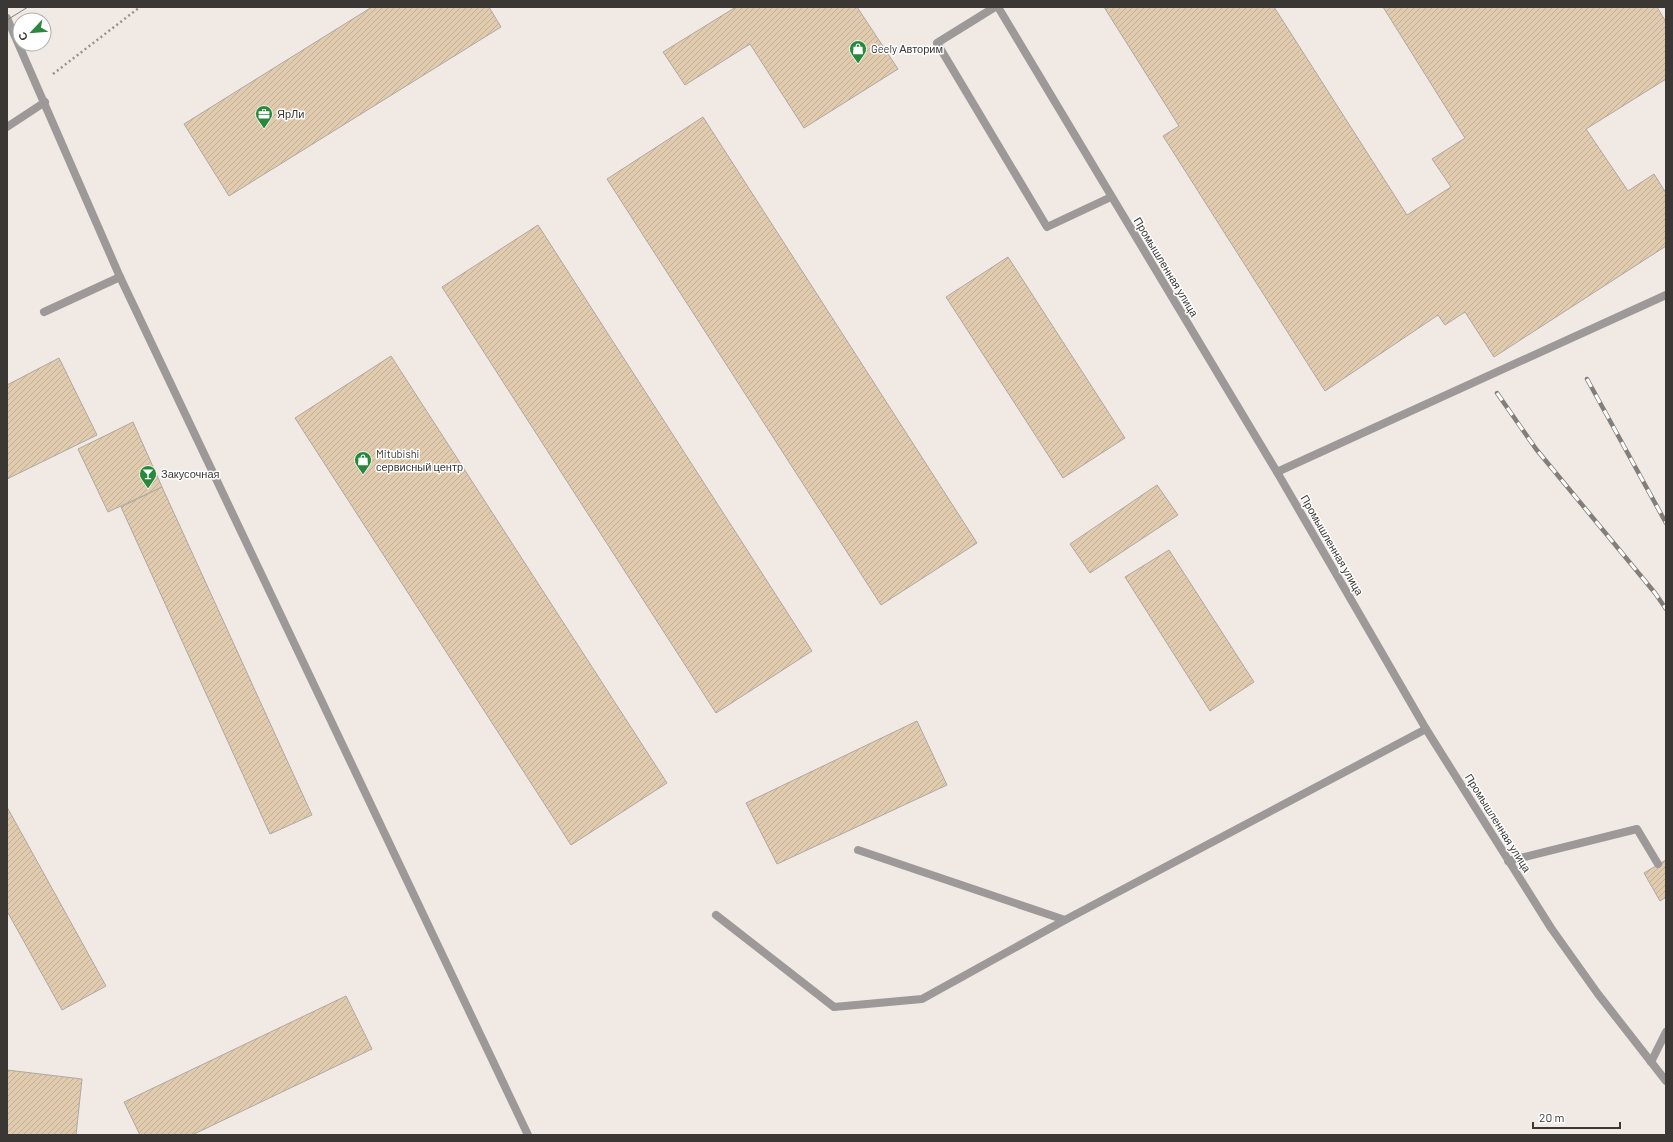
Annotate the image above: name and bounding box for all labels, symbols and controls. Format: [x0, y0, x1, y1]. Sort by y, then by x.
north arrow [12, 12, 52, 52]
text: С [15, 30, 30, 43]
shop icon: Geely Авторим [848, 39, 868, 64]
place label: Geely Авторим [871, 42, 943, 55]
office icon: ЯрЛи [254, 104, 274, 129]
place label: ЯрЛи [277, 107, 304, 120]
street label: Промышленная улица [1132, 215, 1202, 320]
place label: Mitubishi сервисный центр [376, 447, 463, 473]
shop icon: Mitubishi сервисный центр [353, 450, 373, 475]
bar icon: Закусочная [138, 464, 158, 489]
place label: Закусочная [161, 467, 219, 480]
street label: Промышленная улица [1298, 492, 1367, 598]
street label: Промышленная улица [1463, 771, 1535, 875]
scale bar [1533, 1104, 1620, 1130]
text: 20 m [1539, 1110, 1565, 1124]

